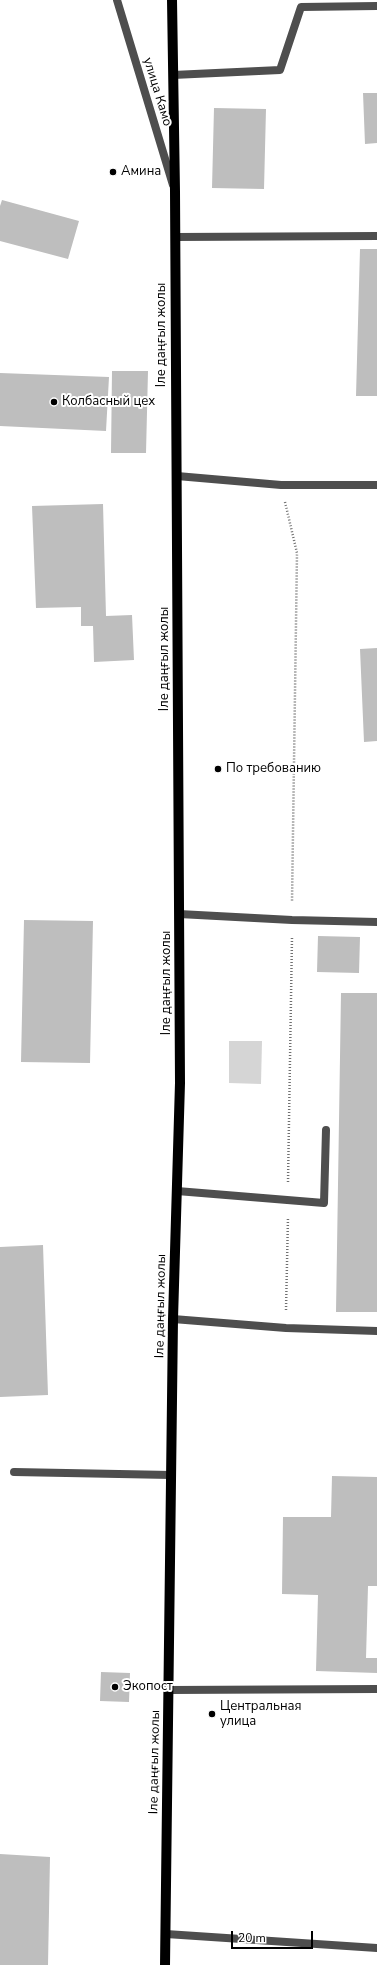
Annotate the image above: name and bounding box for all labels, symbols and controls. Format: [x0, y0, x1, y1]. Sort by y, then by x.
street label: улица Камо [139, 56, 175, 128]
place label: Амина [121, 164, 161, 180]
marker: Амина [108, 167, 118, 177]
street label: Іле даңғыл жолы [154, 283, 170, 387]
place label: Колбасный цех [62, 394, 155, 410]
marker: Колбасный цех [49, 397, 59, 407]
street label: Іле даңғыл жолы [157, 607, 173, 711]
place label: По требованию [226, 761, 321, 777]
marker: По требованию [213, 764, 223, 774]
street label: Іле даңғыл жолы [159, 931, 175, 1035]
street label: Іле даңғыл жолы [152, 1254, 170, 1358]
place label: Экопост [123, 1679, 173, 1695]
marker: Экопост [110, 1682, 120, 1692]
place label: Центральная улица [220, 1699, 302, 1730]
marker: Центральная улица [207, 1709, 217, 1719]
street label: Іле даңғыл жолы [146, 1710, 164, 1814]
scale bar [233, 1923, 315, 1949]
text: 20 m [238, 1930, 266, 1946]

